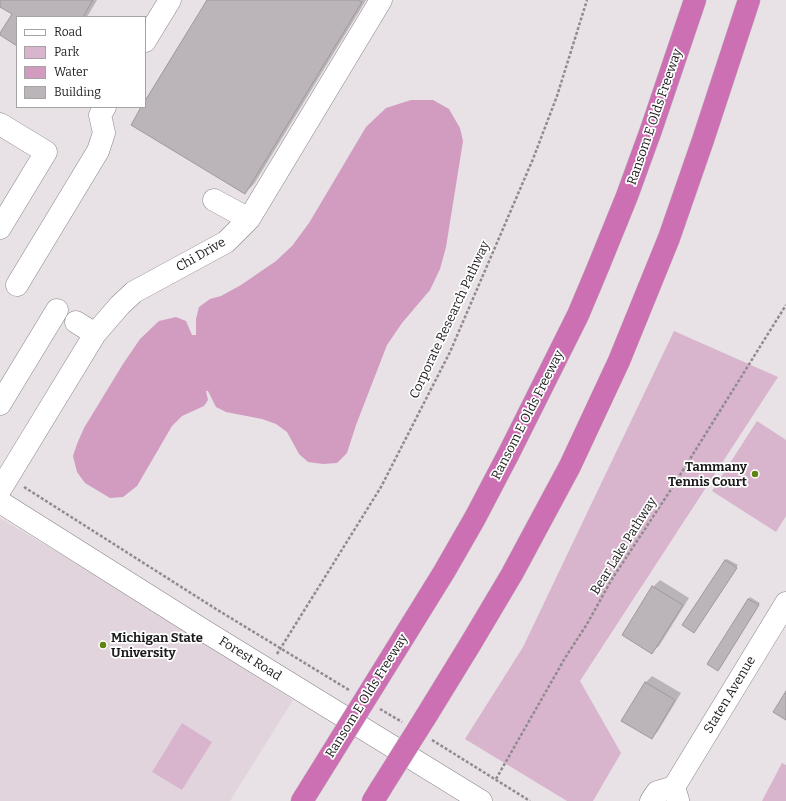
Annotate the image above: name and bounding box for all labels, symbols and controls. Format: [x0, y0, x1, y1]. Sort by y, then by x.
legend [16, 16, 146, 108]
text: Road [54, 25, 82, 39]
text: Park [54, 45, 79, 59]
street label: Ransom E Olds Freeway [624, 47, 686, 187]
text: Water [54, 65, 88, 79]
text: Building [54, 85, 101, 99]
street label: Chi Drive [173, 235, 229, 275]
street label: Corporate Research Pathway [407, 239, 493, 401]
street label: Ransom E Olds Freeway [489, 348, 567, 482]
place label: Tammany Tennis Court [668, 459, 747, 490]
marker: Tammany Tennis Court [750, 469, 760, 479]
street label: Bear Lake Pathway [588, 494, 660, 598]
place label: Michigan State University [111, 630, 203, 661]
street label: Ransom E Olds Freeway [322, 631, 412, 761]
street label: Forest Road [216, 634, 284, 684]
marker: Michigan State University [98, 640, 108, 650]
street label: Staten Avenue [701, 653, 759, 737]

